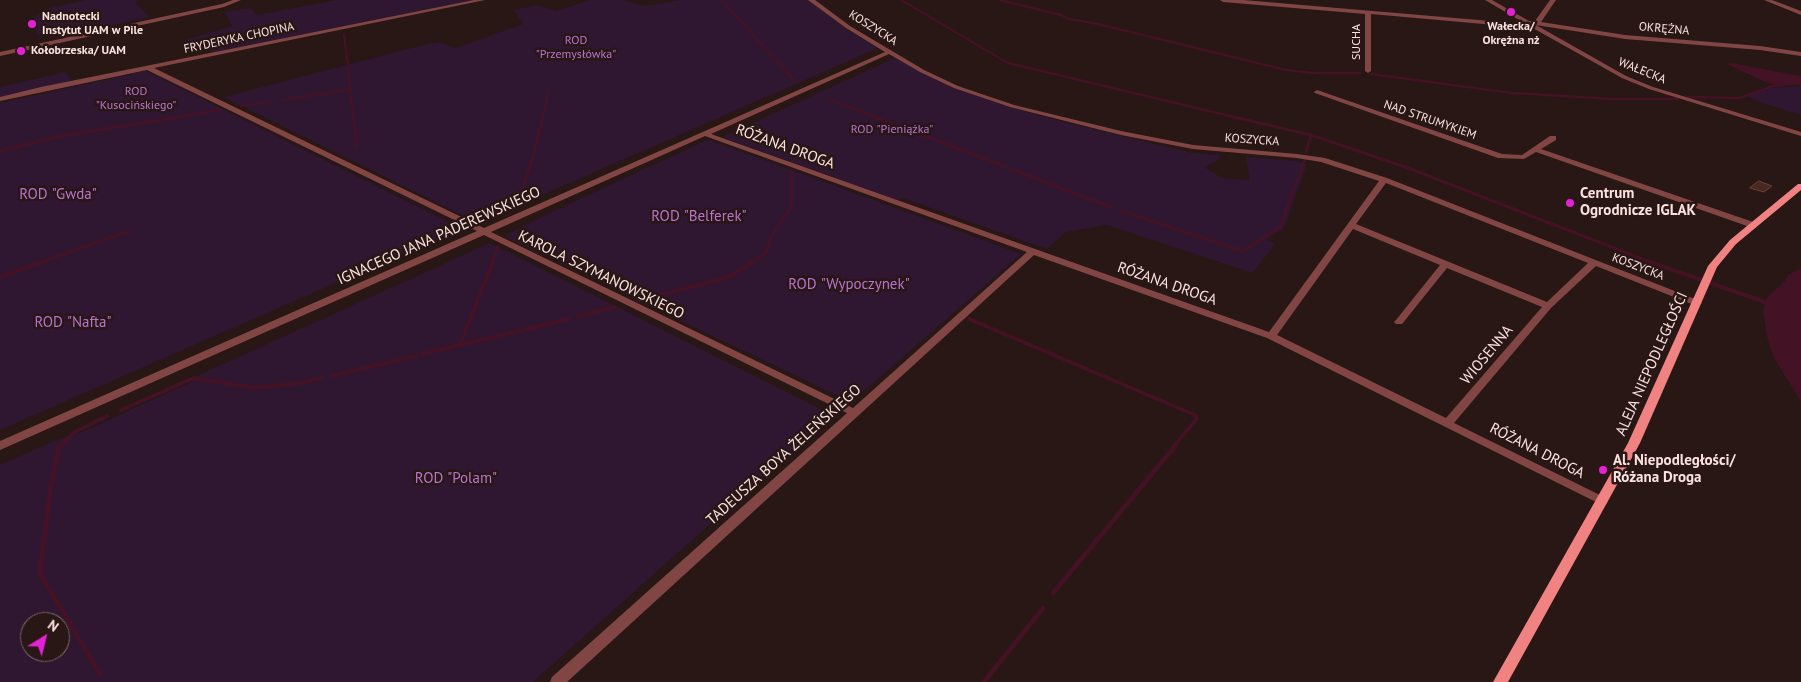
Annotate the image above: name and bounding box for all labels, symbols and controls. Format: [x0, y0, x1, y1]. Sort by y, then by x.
marker: Wałecka/ Okrężna nż [1505, 6, 1517, 18]
street label: KOSZYCKA [846, 7, 900, 49]
place label: Nadnotecki Instytut UAM w Pile [42, 10, 143, 38]
marker: Nadnotecki Instytut UAM w Pile [26, 18, 38, 30]
street label: FRYDERYKA CHOPINA [183, 19, 295, 57]
place label: Wałecka/ Okrężna nż [1482, 20, 1540, 48]
street label: OKRĘŻNA [1638, 20, 1690, 38]
street label: SUCHA [1350, 24, 1364, 60]
park label: ROD "Przemysłówka" [536, 34, 616, 62]
place label: Kołobrzeska/ UAM [31, 44, 126, 58]
marker: Kołobrzeska/ UAM [15, 45, 27, 57]
street label: WAŁECKA [1616, 55, 1668, 87]
park label: ROD "Kusocińskiego" [96, 85, 176, 113]
street label: NAD STRUMYKIEM [1382, 97, 1478, 143]
street label: RÓŻANA DROGA [733, 121, 837, 173]
park label: ROD "Pieniążka" [851, 123, 933, 137]
street label: KOSZYCKA [1224, 131, 1280, 149]
street label: IGNACEGO JANA PADEREWSKIEGO [335, 183, 543, 289]
place label: Centrum Ogrodnicze IGLAK [1580, 185, 1696, 220]
park label: ROD "Gwda" [19, 186, 97, 204]
marker: Centrum Ogrodnicze IGLAK [1564, 197, 1576, 209]
park label: ROD "Belferek" [651, 208, 747, 226]
street label: KAROLA SZYMANOWSKIEGO [515, 227, 687, 323]
street label: KOSZYCKA [1610, 250, 1666, 284]
street label: RÓŻANA DROGA [1115, 259, 1219, 309]
park label: ROD "Wypoczynek" [788, 276, 910, 294]
street label: ALEJA NIEPODLEGŁOŚCI [1612, 289, 1692, 439]
park label: ROD "Nafta" [35, 314, 111, 332]
street label: WIOSENNA [1457, 322, 1517, 388]
street label: TADEUSZA BOYA ŻELEŃSKIEGO [703, 381, 865, 529]
street label: RÓŻANA DROGA [1487, 419, 1587, 483]
place label: Al. Niepodległości/ Różana Droga [1613, 452, 1736, 487]
marker: Al. Niepodległości/ Różana Droga [1597, 464, 1609, 476]
park label: ROD "Polam" [415, 470, 497, 488]
north arrow [20, 612, 70, 662]
text: N [44, 616, 62, 636]

